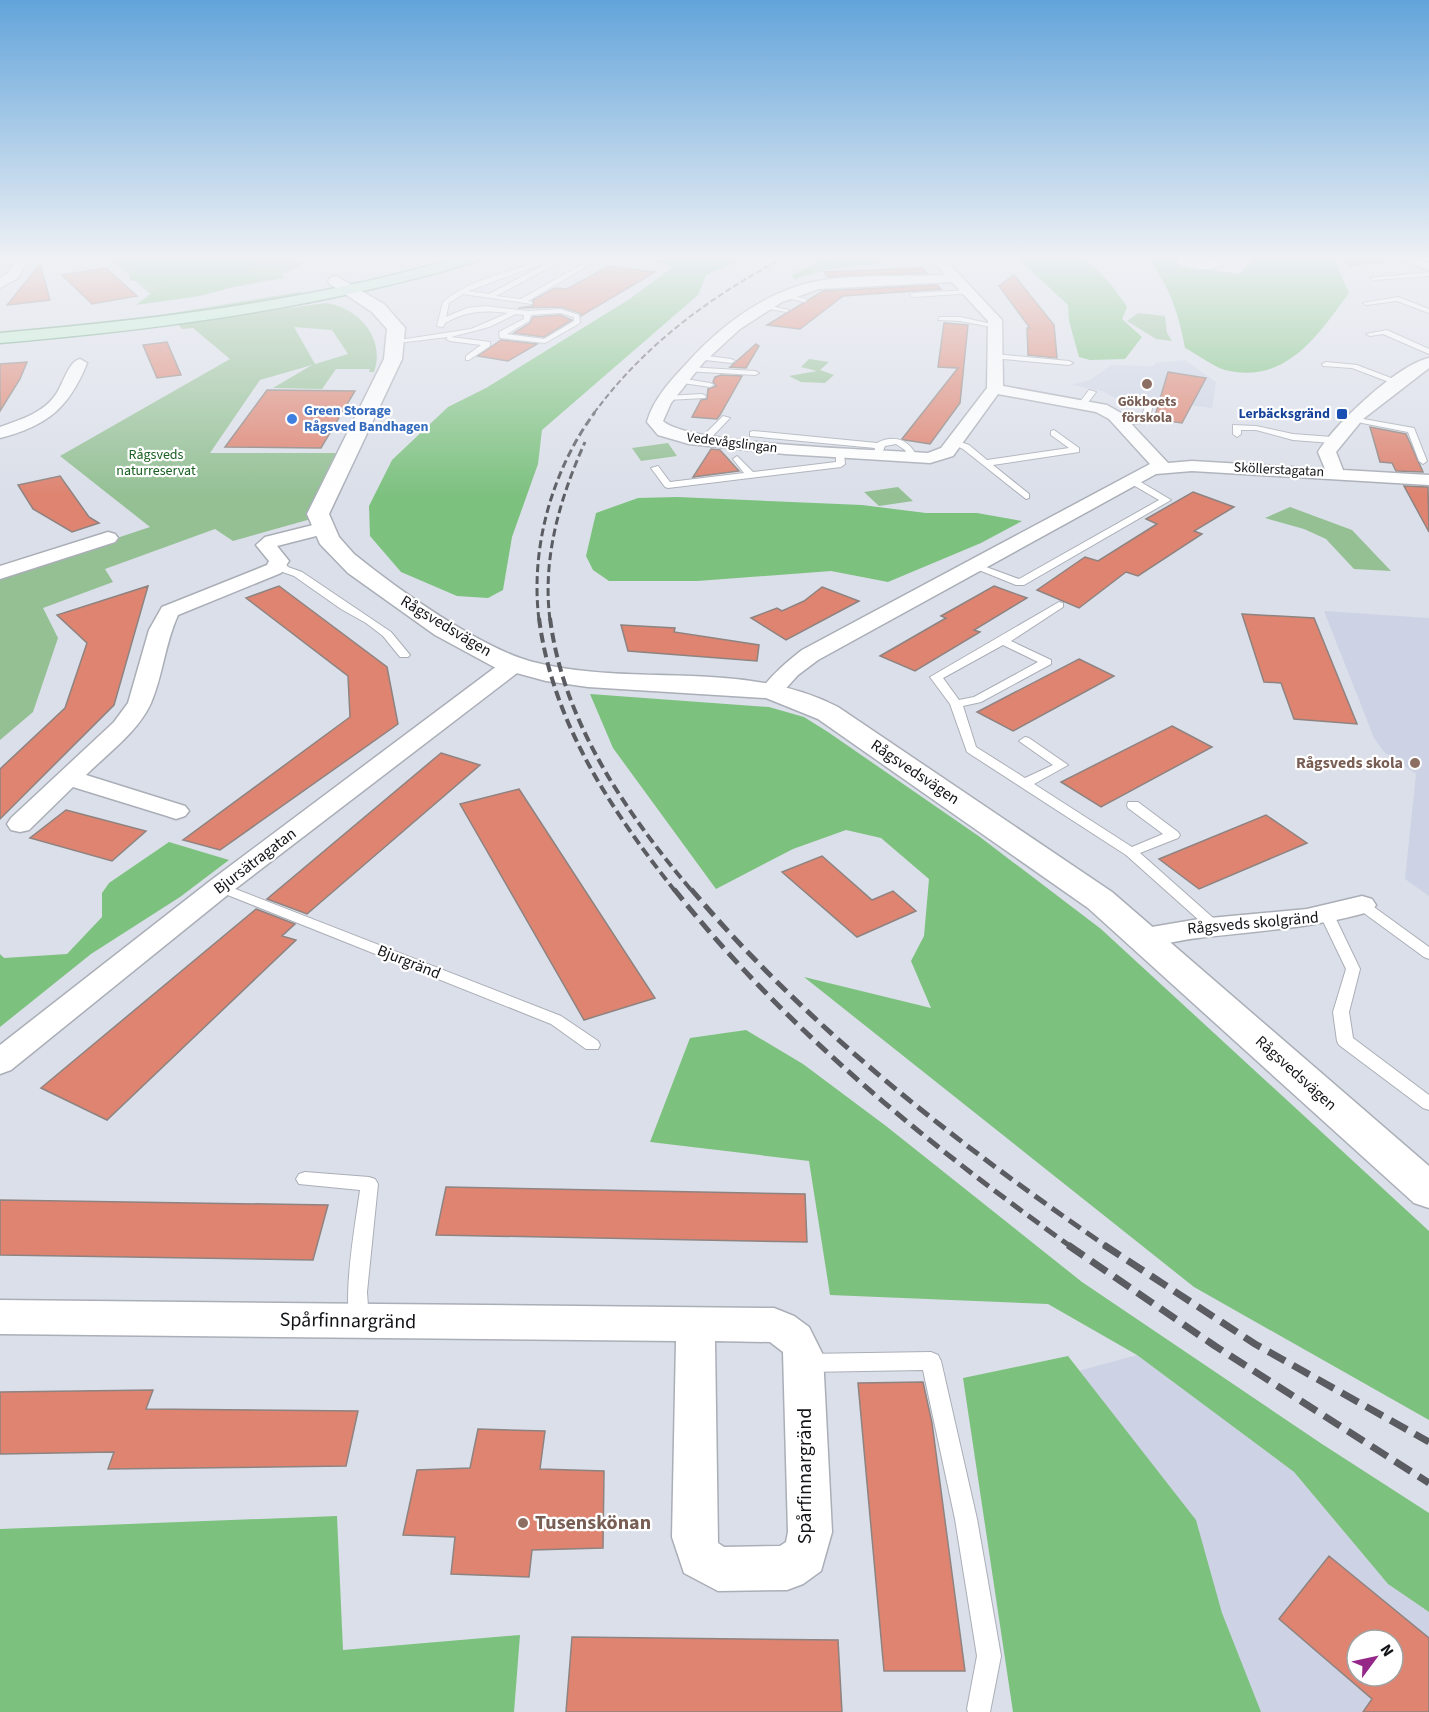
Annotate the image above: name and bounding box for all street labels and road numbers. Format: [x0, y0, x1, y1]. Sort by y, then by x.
street label: Vedevågslingan [686, 428, 778, 458]
street label: Sköllerstagatan [1233, 458, 1325, 482]
street label: Rågsvedsvägen [396, 590, 496, 662]
street label: Rågsvedsvägen [866, 734, 964, 810]
street label: Bjursätragatan [209, 823, 301, 899]
street label: Rågsveds skolgränd [1186, 906, 1320, 940]
street label: Bjurgränd [374, 939, 444, 985]
street label: Rågsvedsvägen [1251, 1031, 1341, 1115]
street label: Spårfinnargränd [279, 1306, 417, 1336]
street label: Spårfinnargränd [791, 1408, 819, 1544]

